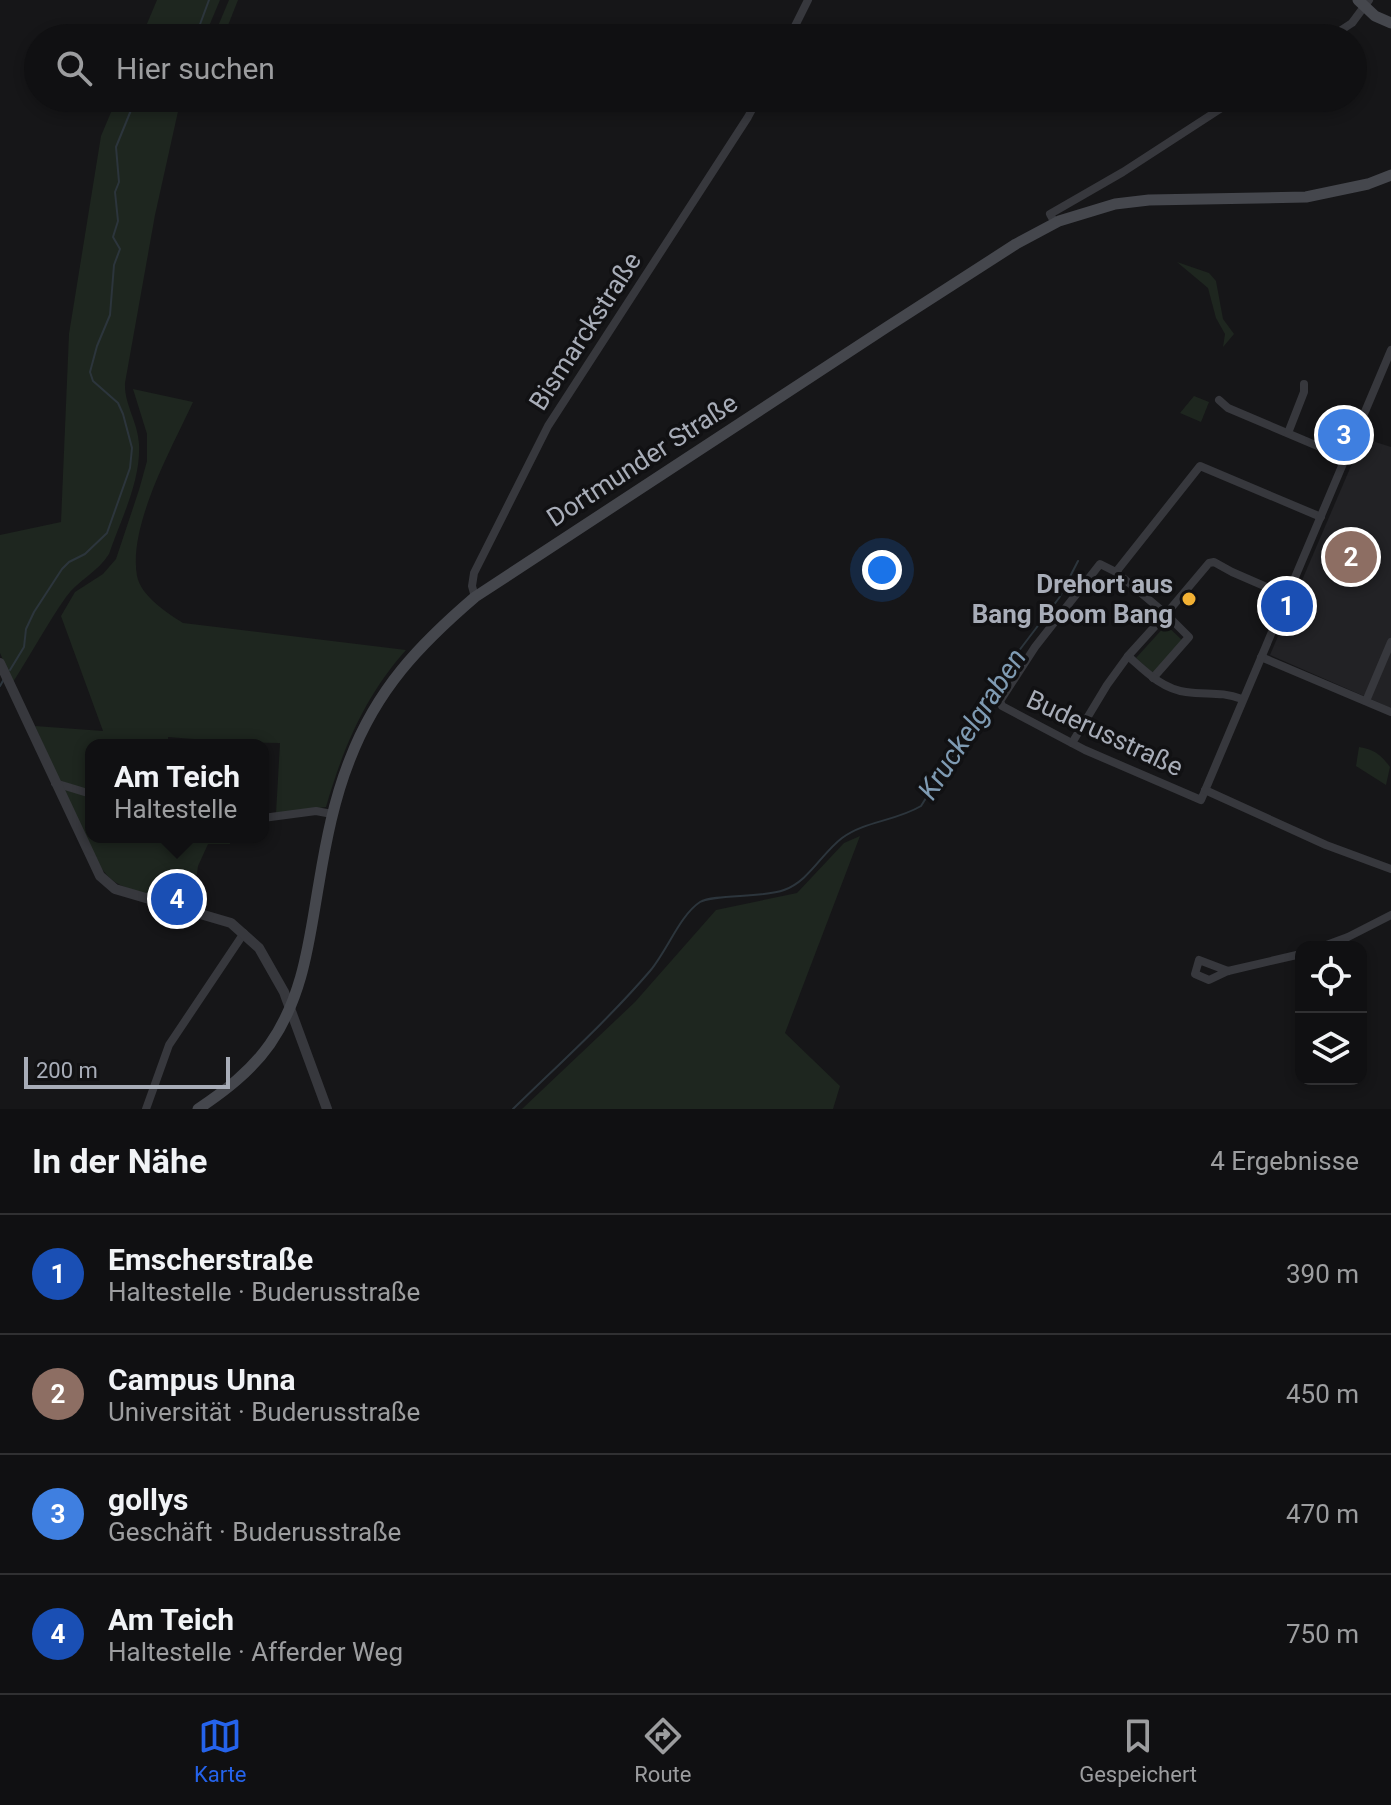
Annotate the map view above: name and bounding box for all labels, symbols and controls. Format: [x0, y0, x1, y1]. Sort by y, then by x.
search box [24, 24, 1367, 112]
icon: search [52, 46, 96, 90]
text: Hier suchen [116, 51, 275, 86]
street label: Bismarckstraße [523, 247, 647, 415]
street label: Dortmunder Straße [541, 387, 743, 533]
pin: 3 [1318, 405, 1370, 465]
pin: 2 [1325, 527, 1377, 587]
your location [862, 550, 902, 590]
place label: Drehort aus Bang Boom Bang [972, 569, 1173, 629]
pin: 1 [1261, 576, 1313, 636]
marker: Drehort aus Bang Boom Bang [1180, 590, 1198, 608]
water label: Kruckelgraben [911, 642, 1033, 806]
street label: Buderusstraße [1022, 684, 1188, 782]
popup [85, 739, 269, 843]
text: Am Teich [114, 759, 240, 794]
text: Haltestelle [114, 794, 237, 824]
pin: 4 [151, 869, 203, 929]
map controls [1295, 941, 1367, 1085]
button: locate [1295, 941, 1367, 1013]
button: layers [1295, 1013, 1367, 1085]
scale bar [24, 1053, 230, 1089]
text: 200 m [36, 1058, 98, 1083]
text: In der Nähe [32, 1141, 207, 1181]
text: 4 Ergebnisse [1210, 1146, 1359, 1176]
text: Emscherstraße [108, 1242, 313, 1277]
text: 1 [51, 1259, 65, 1289]
text: 390 m [1286, 1259, 1359, 1289]
text: Haltestelle · Buderusstraße [108, 1277, 420, 1307]
text: Campus Unna [108, 1362, 296, 1397]
text: 2 [51, 1379, 65, 1409]
text: 450 m [1286, 1379, 1359, 1409]
text: Universität · Buderusstraße [108, 1397, 420, 1427]
text: gollys [108, 1482, 188, 1517]
text: 3 [51, 1499, 65, 1529]
text: 470 m [1286, 1499, 1359, 1529]
text: Geschäft · Buderusstraße [108, 1517, 401, 1547]
text: Am Teich [108, 1602, 234, 1637]
text: 4 [51, 1619, 65, 1649]
text: 750 m [1286, 1619, 1359, 1649]
text: Haltestelle · Afferder Weg [108, 1637, 403, 1667]
tab: Karte [194, 1714, 247, 1787]
tab: Route [634, 1714, 691, 1787]
tab: Gespeichert [1079, 1714, 1197, 1787]

